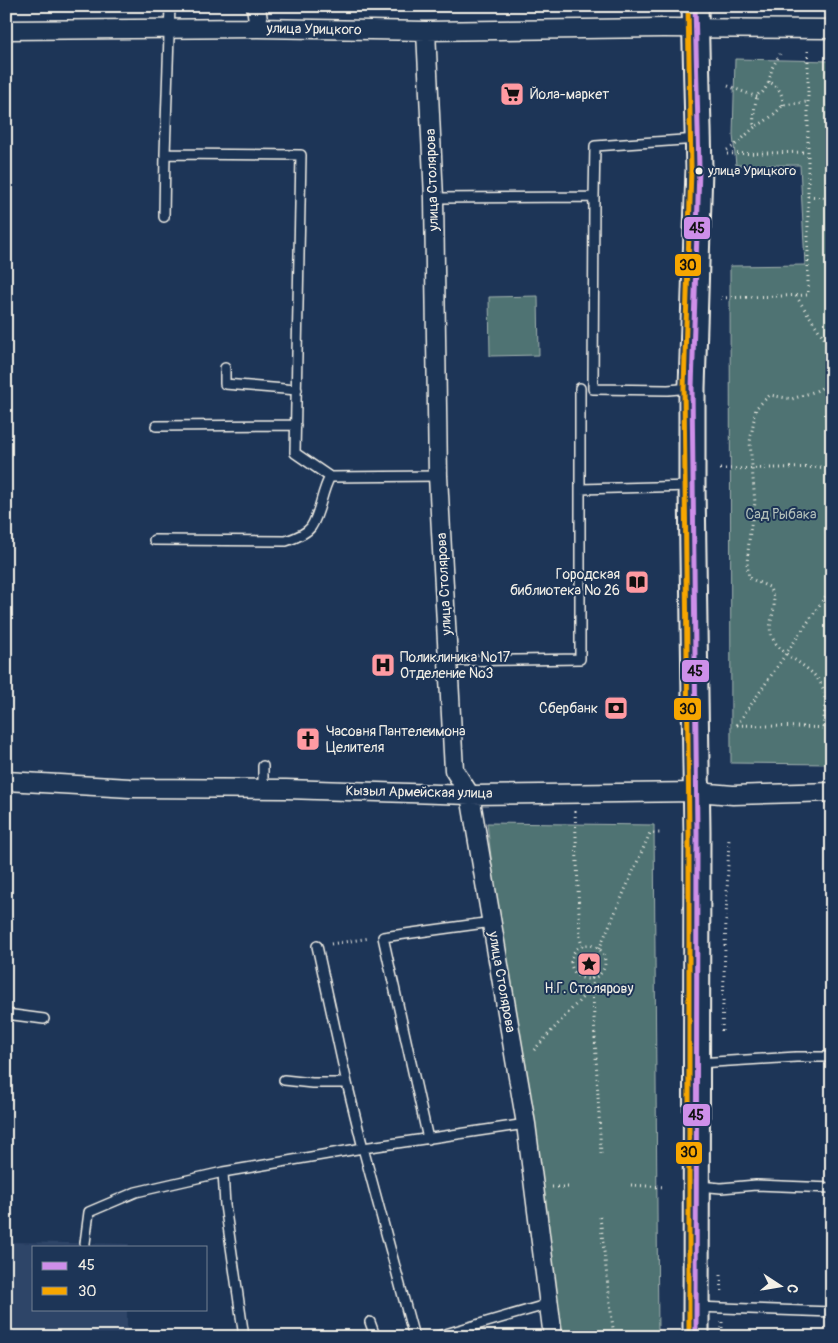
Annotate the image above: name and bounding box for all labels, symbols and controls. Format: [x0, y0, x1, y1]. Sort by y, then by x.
street label: улица Урицкого [265, 20, 362, 38]
supermarket icon: Йола-маркет [499, 81, 525, 107]
place label: Йола-маркет [530, 86, 609, 103]
street label: улица Столярова [422, 128, 442, 233]
place label: улица Урицкого [707, 163, 796, 179]
marker: улица Урицкого [694, 166, 704, 176]
line badge: 45 [683, 216, 711, 240]
text: 45 [689, 220, 705, 237]
line badge: 30 [674, 253, 702, 277]
text: 30 [679, 257, 697, 274]
park label: Сад Рыбака [746, 506, 816, 523]
street label: улица Столярова [433, 532, 455, 637]
place label: Городская библиотека № 26 [510, 566, 620, 599]
library icon: Городская библиотека № 26 [624, 569, 650, 595]
place label: Поликлиника №17 Отделение №3 [400, 649, 511, 682]
hospital icon: Поликлиника №17 Отделение №3 [370, 652, 396, 678]
line badge: 45 [681, 659, 710, 683]
text: 45 [687, 663, 703, 680]
bank icon: Сбербанк [603, 695, 629, 721]
line badge: 30 [673, 697, 702, 721]
place label: Сбербанк [539, 700, 598, 717]
text: 30 [679, 701, 697, 718]
place label: Часовня Пантелеимона Целителя [326, 723, 466, 756]
church icon: Часовня Пантелеимона Целителя [295, 726, 321, 752]
street label: Кызыл Армейская улица [345, 782, 493, 802]
street label: улица Столярова [485, 929, 519, 1034]
place icon: Н.Г. Столярову [576, 951, 602, 977]
place label: Н.Г. Столярову [545, 980, 633, 997]
line badge: 45 [682, 1103, 711, 1127]
text: 45 [688, 1107, 704, 1124]
line badge: 30 [675, 1141, 703, 1165]
text: 30 [680, 1144, 698, 1161]
legend [32, 1246, 208, 1310]
text: 45 [78, 1256, 95, 1275]
north arrow [756, 1260, 806, 1310]
text: 30 [78, 1282, 97, 1301]
text: С [783, 1283, 801, 1295]

